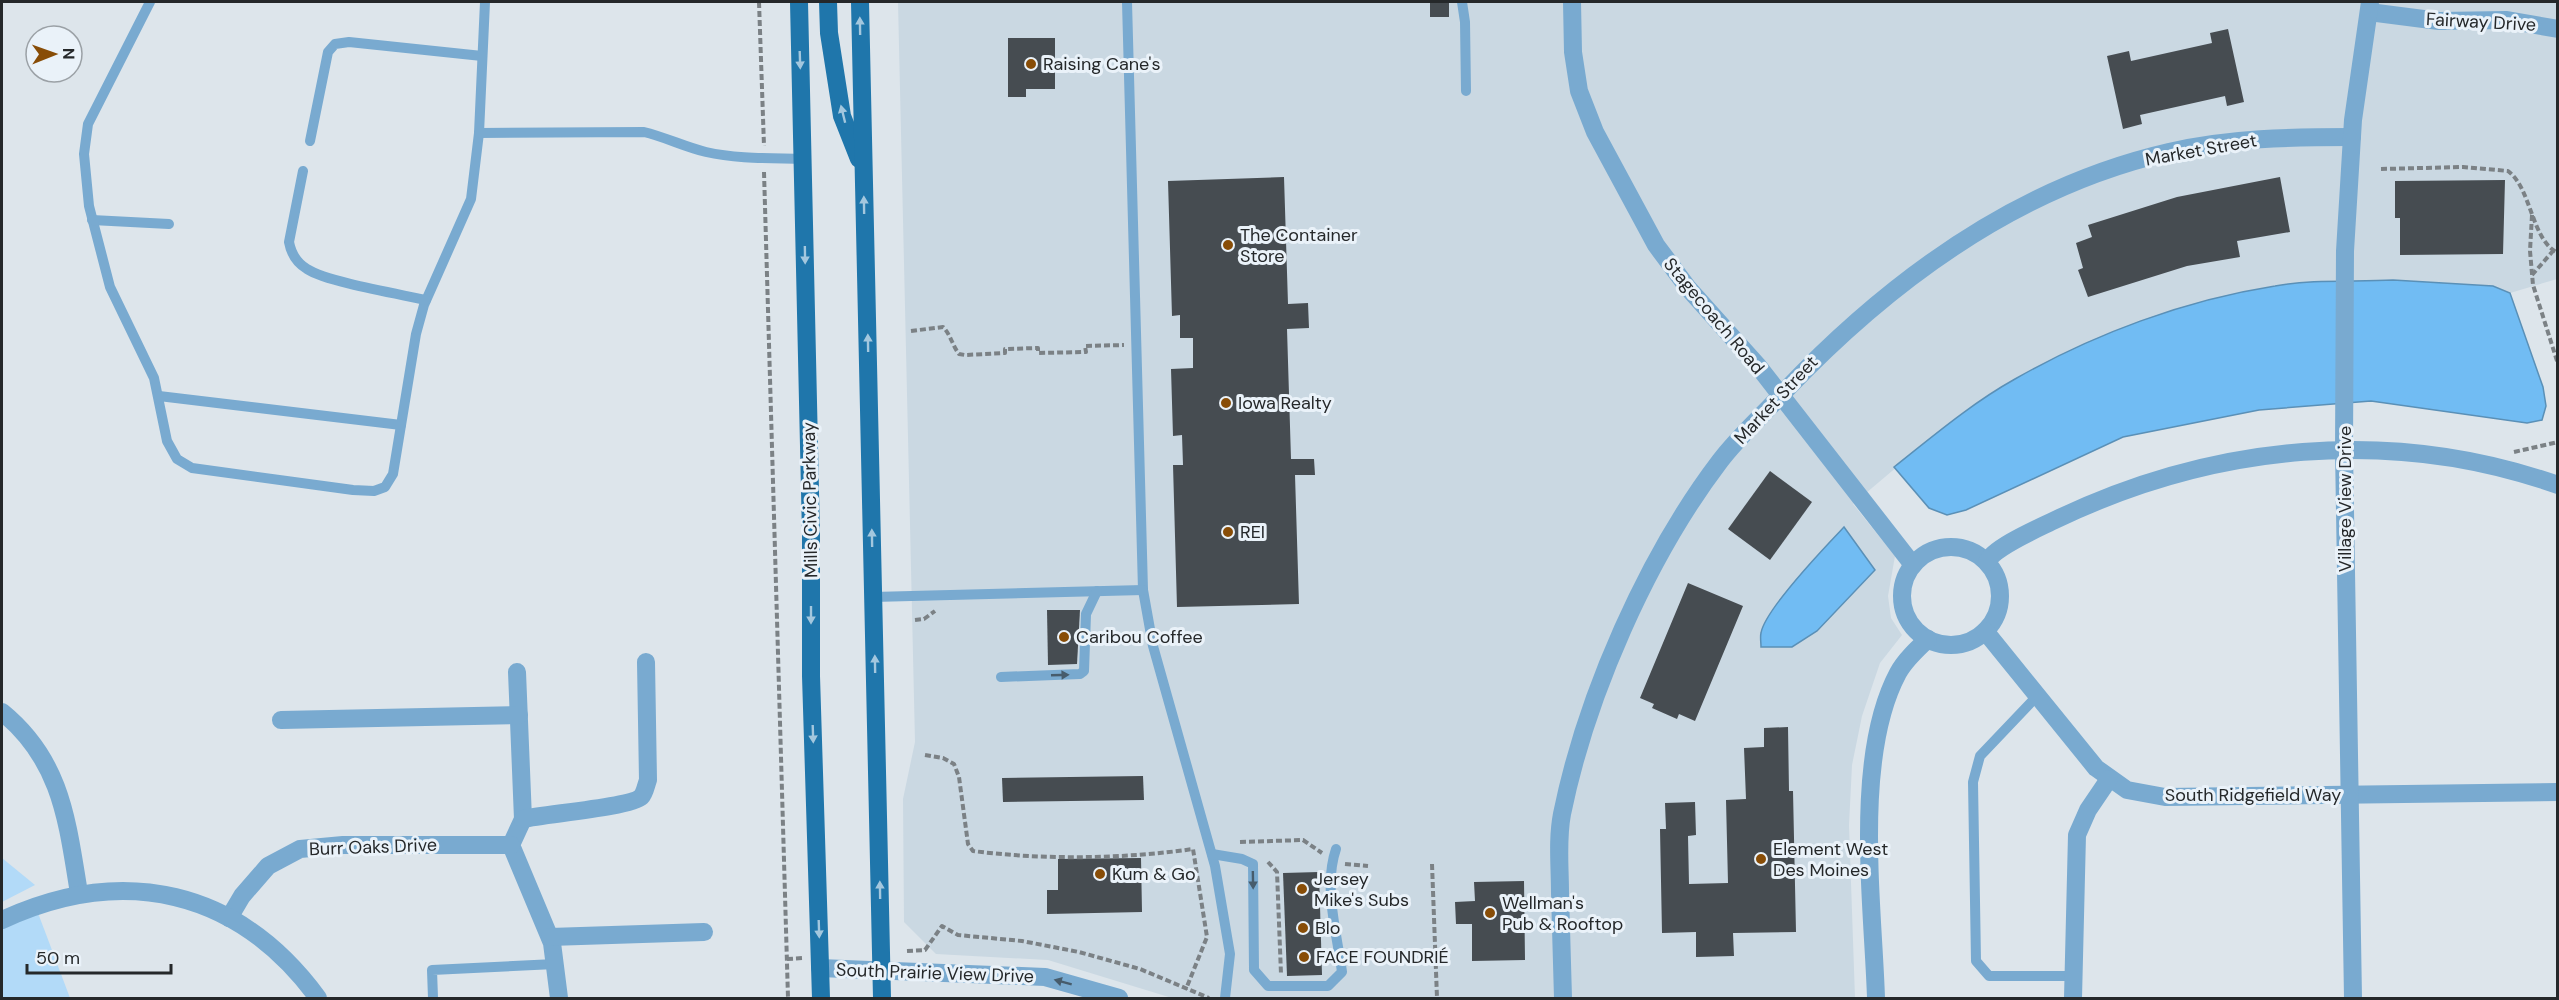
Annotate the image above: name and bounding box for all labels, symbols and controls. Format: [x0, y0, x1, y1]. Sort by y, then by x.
street label: Fairway Drive [2425, 7, 2537, 37]
one-way arrow [855, 17, 865, 36]
north arrow [24, 24, 84, 84]
text: N [58, 48, 79, 60]
one-way arrow [796, 50, 805, 69]
place label: Raising Cane's [1043, 52, 1160, 76]
marker: Raising Cane's [1024, 57, 1038, 71]
one-way arrow [837, 105, 847, 123]
street label: Market Street [2143, 128, 2259, 172]
one-way arrow [859, 196, 869, 215]
place label: The Container Store [1240, 223, 1358, 268]
marker: The Container Store [1221, 238, 1235, 252]
one-way arrow [800, 245, 810, 264]
street label: Stagecoach Road [1658, 253, 1770, 379]
one-way arrow [863, 334, 872, 353]
street label: Market Street [1729, 351, 1823, 449]
place label: Iowa Realty [1238, 391, 1332, 415]
marker: Iowa Realty [1219, 396, 1233, 410]
street label: Mills Civic Parkway [797, 422, 823, 578]
street label: Village View Drive [2333, 426, 2357, 572]
place label: REI [1240, 520, 1265, 544]
marker: REI [1221, 525, 1235, 539]
one-way arrow [867, 529, 877, 548]
one-way arrow [806, 605, 816, 624]
place label: Caribou Coffee [1076, 625, 1203, 649]
marker: Caribou Coffee [1057, 630, 1071, 644]
one-way arrow [870, 655, 880, 674]
one-way arrow [1050, 670, 1069, 679]
one-way arrow [808, 725, 817, 744]
street label: South Ridgefield Way [2165, 783, 2341, 807]
street label: Burr Oaks Drive [309, 833, 437, 861]
place label: Element West Des Moines [1773, 837, 1888, 882]
marker: Element West Des Moines [1754, 852, 1768, 866]
place label: Kum & Go [1112, 862, 1196, 886]
marker: Kum & Go [1093, 867, 1107, 881]
place label: Jersey Mike's Subs [1314, 867, 1409, 912]
one-way arrow [1248, 871, 1258, 890]
one-way arrow [875, 880, 885, 899]
marker: Jersey Mike's Subs [1295, 882, 1309, 896]
place label: Wellman's Pub & Rooftop [1502, 891, 1623, 936]
marker: Wellman's Pub & Rooftop [1483, 906, 1497, 920]
place label: Blo [1315, 916, 1341, 940]
one-way arrow [814, 920, 824, 939]
marker: Blo [1296, 921, 1310, 935]
scale bar [27, 937, 171, 975]
place label: FACE FOUNDRIÉ [1316, 945, 1449, 969]
text: 50 m [36, 946, 80, 970]
marker: FACE FOUNDRIÉ [1297, 950, 1311, 964]
street label: South Prairie View Drive [836, 958, 1034, 988]
one-way arrow [1054, 976, 1072, 986]

